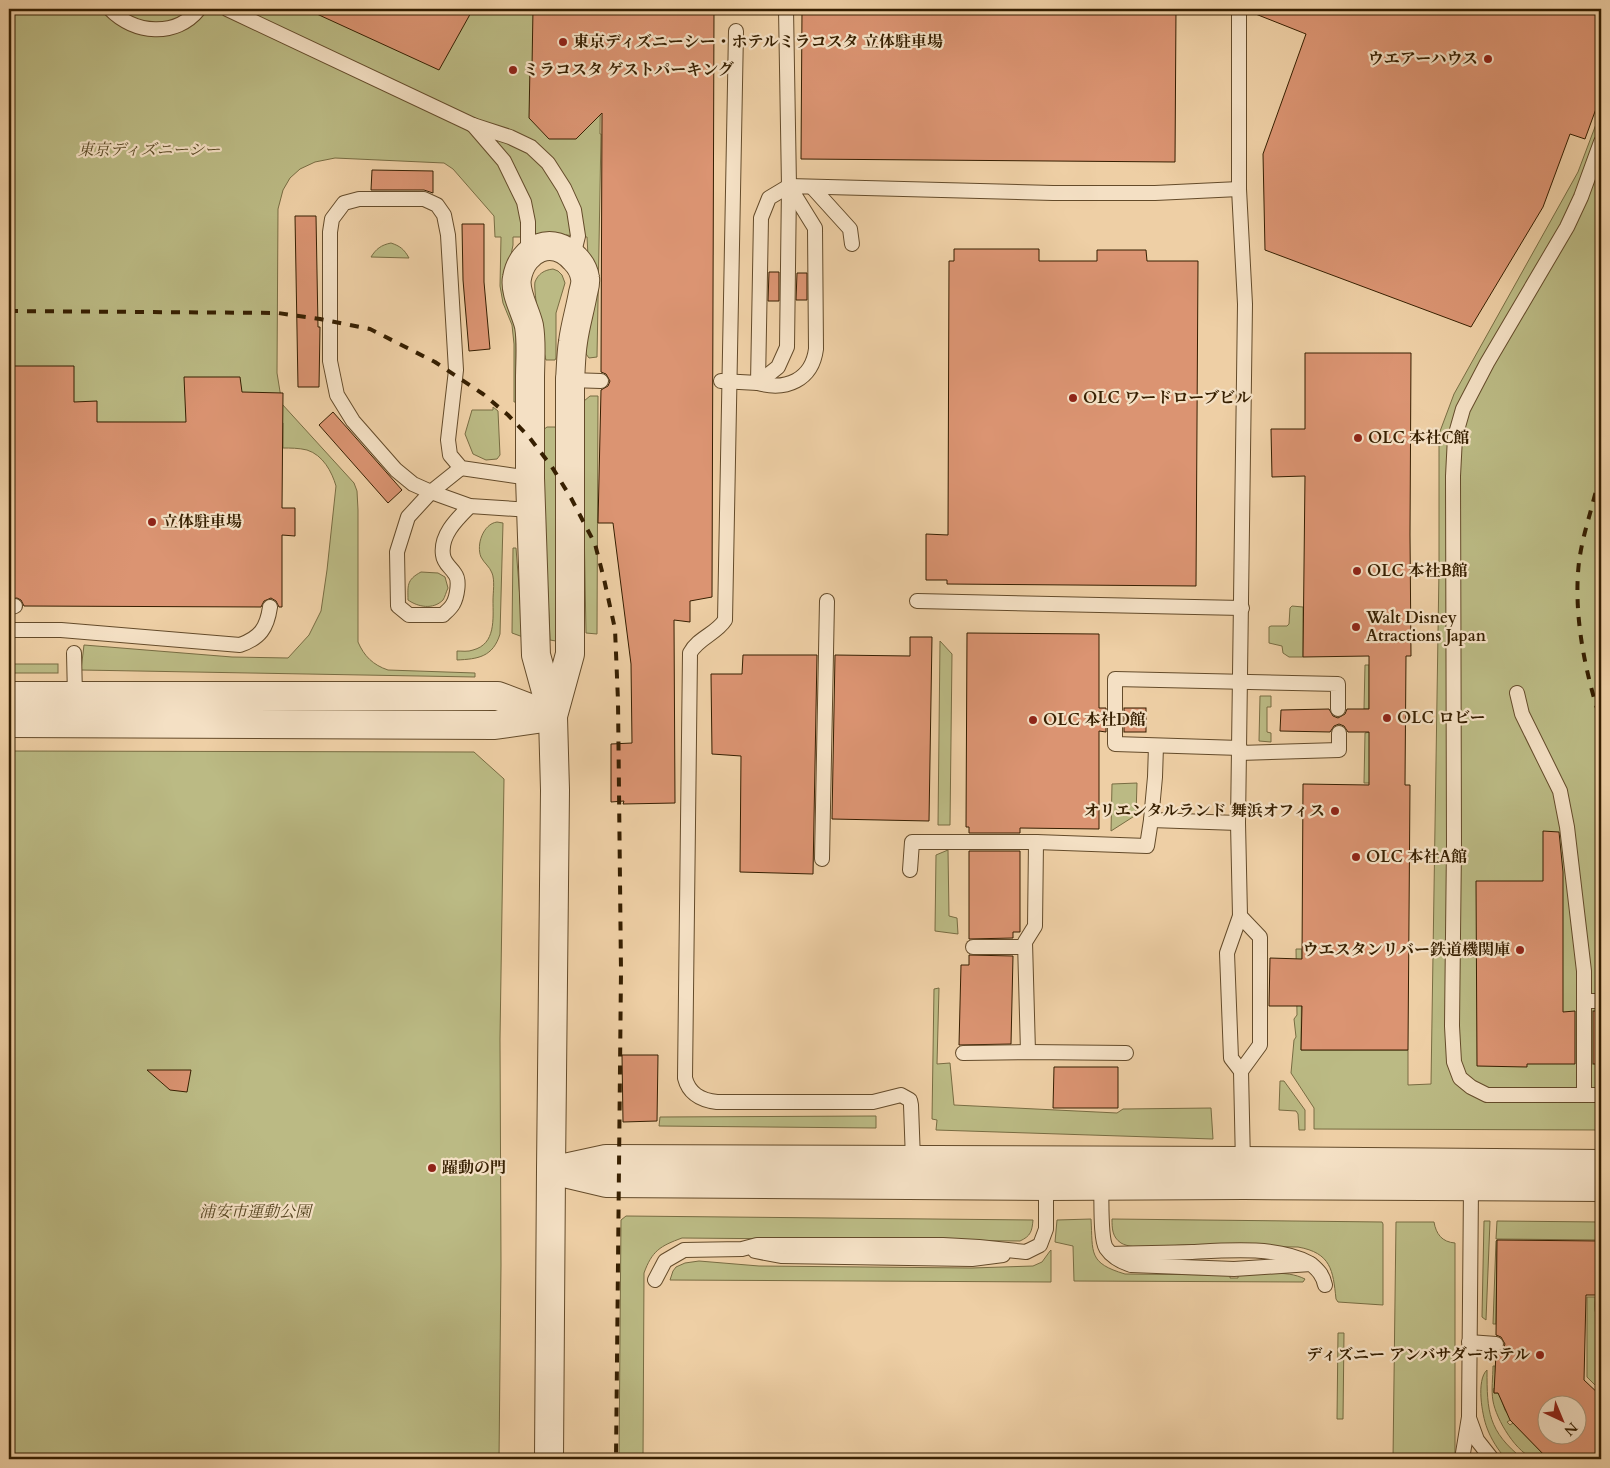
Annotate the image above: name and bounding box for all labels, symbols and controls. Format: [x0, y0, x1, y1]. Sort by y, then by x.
place label: 東京ディズニーシー・ホテルミラコスタ 立体駐車場 [573, 31, 943, 53]
marker: 東京ディズニーシー・ホテルミラコスタ 立体駐車場 [557, 36, 569, 48]
place label: ウエアーハウス [1368, 48, 1478, 70]
marker: ウエアーハウス [1482, 53, 1494, 65]
place label: ミラコスタ ゲストパーキング [523, 59, 734, 81]
marker: ミラコスタ ゲストパーキング [507, 64, 519, 76]
park label: 東京ディズニーシー [78, 139, 220, 161]
place label: OLC ワードローブビル [1083, 387, 1251, 409]
marker: OLC ワードローブビル [1067, 392, 1079, 404]
place label: OLC 本社C館 [1368, 427, 1470, 449]
marker: OLC 本社C館 [1352, 432, 1364, 444]
place label: 立体駐車場 [162, 511, 242, 533]
marker: 立体駐車場 [146, 516, 158, 528]
place label: OLC 本社B館 [1367, 560, 1468, 582]
marker: OLC 本社B館 [1351, 565, 1363, 577]
place label: Walt Disney Atractions Japan [1365, 607, 1487, 647]
marker: Walt Disney Atractions Japan [1350, 621, 1362, 633]
place label: OLC ロビー [1397, 707, 1486, 729]
place label: OLC 本社D館 [1043, 709, 1146, 731]
marker: OLC ロビー [1381, 712, 1393, 724]
marker: OLC 本社D館 [1027, 714, 1039, 726]
place label: オリエンタルランド 舞浜オフィス [1083, 800, 1325, 822]
marker: オリエンタルランド 舞浜オフィス [1329, 805, 1341, 817]
place label: OLC 本社A館 [1366, 846, 1467, 868]
marker: OLC 本社A館 [1350, 851, 1362, 863]
place label: ウエスタンリバー鉄道機関庫 [1302, 939, 1510, 961]
marker: ウエスタンリバー鉄道機関庫 [1514, 944, 1526, 956]
place label: 躍動の門 [442, 1157, 506, 1179]
marker: 躍動の門 [426, 1162, 438, 1174]
park label: 浦安市運動公園 [199, 1201, 314, 1223]
place label: ディズニー アンバサダーホテル [1306, 1344, 1530, 1366]
marker: ディズニー アンバサダーホテル [1534, 1349, 1546, 1361]
north arrow [1538, 1396, 1588, 1446]
text: N [1560, 1418, 1582, 1440]

